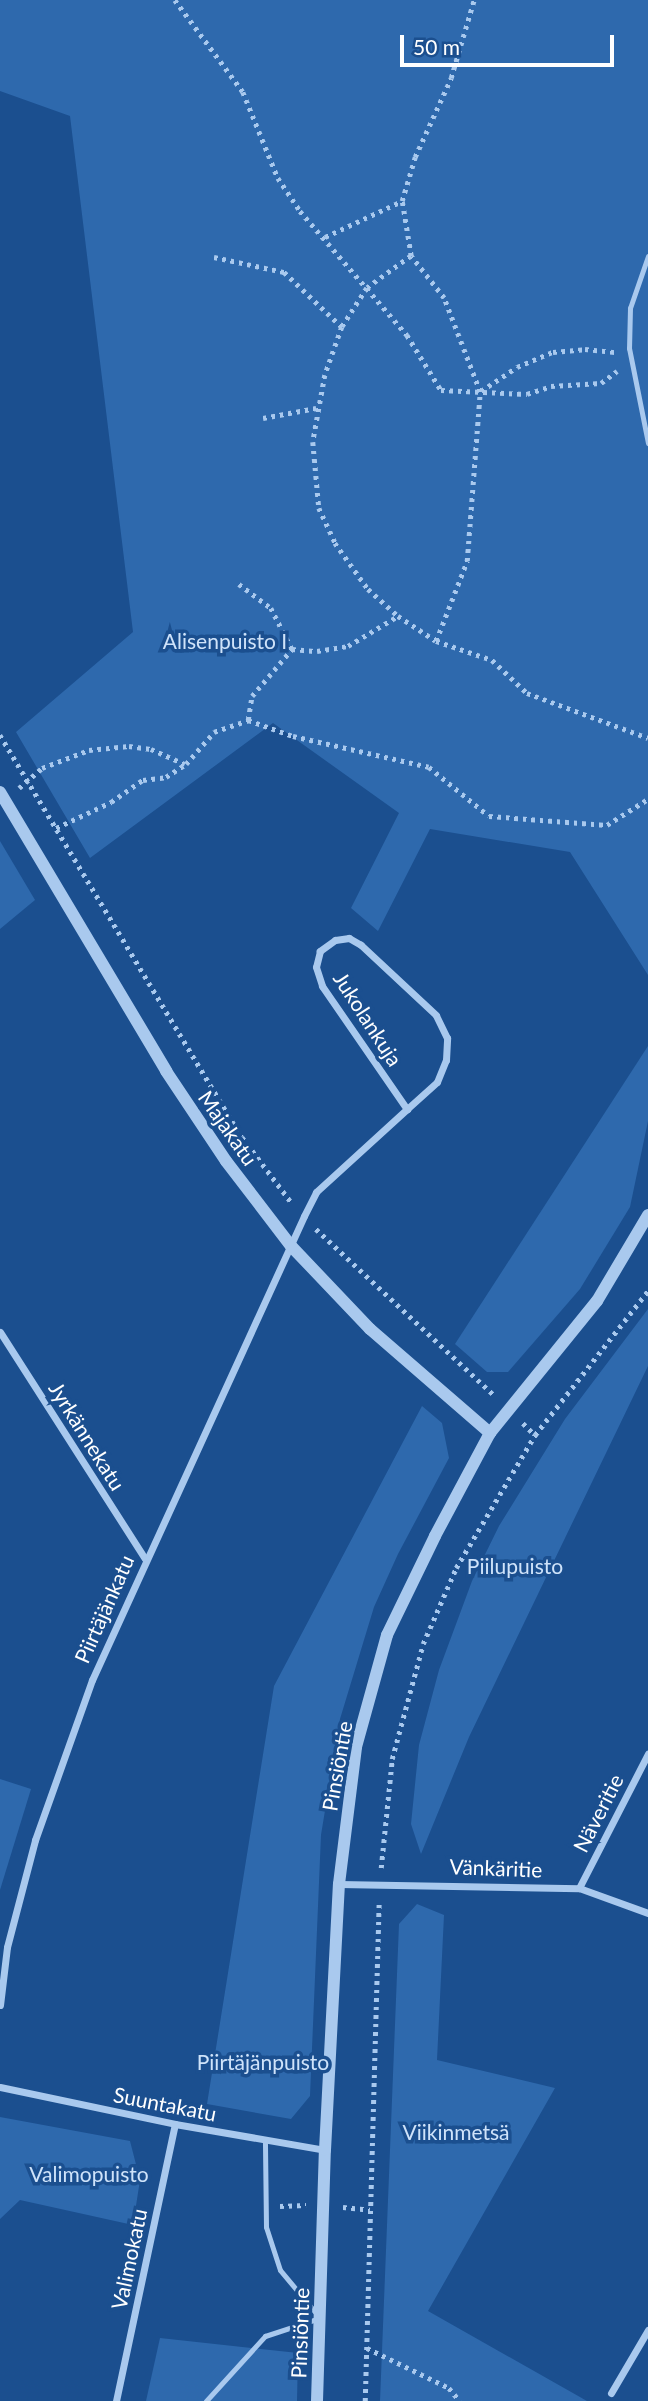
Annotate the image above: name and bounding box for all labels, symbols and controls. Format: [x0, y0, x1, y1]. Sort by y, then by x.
scale bar [403, 21, 616, 65]
text: 50 m [413, 34, 460, 59]
park label: Alisenpuisto I [163, 628, 287, 654]
street label: Jukolankuja [328, 967, 408, 1071]
street label: Majakatu [193, 1086, 263, 1170]
street label: Jyrkännekatu [44, 1377, 130, 1495]
street label: Piirtäjänkatu [69, 1551, 139, 1667]
park label: Piilupuisto [467, 1553, 563, 1579]
street label: Pinsiöntie [317, 1719, 357, 1813]
street label: Näveritie [568, 1770, 628, 1856]
street label: Vänkäritie [449, 1854, 543, 1882]
park label: Piirtäjänpuisto [197, 2049, 329, 2075]
street label: Suuntakatu [111, 2082, 219, 2126]
park label: Viikinmetsä [402, 2119, 510, 2145]
park label: Valimopuisto [29, 2161, 149, 2187]
street label: Valimokatu [106, 2206, 152, 2312]
street label: Pinsiöntie [286, 2287, 314, 2379]

